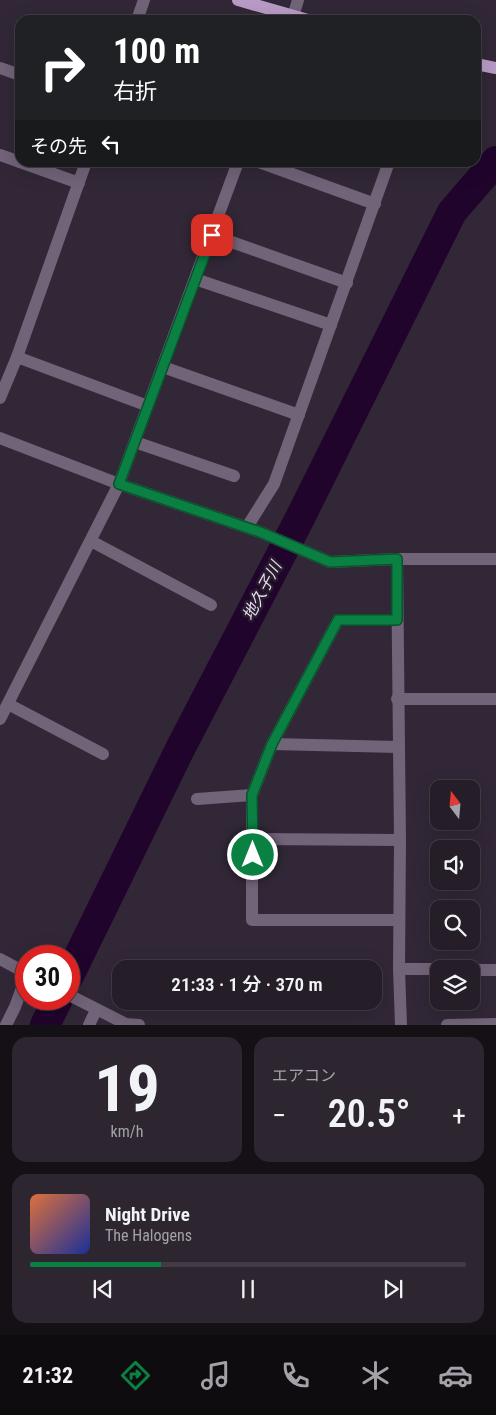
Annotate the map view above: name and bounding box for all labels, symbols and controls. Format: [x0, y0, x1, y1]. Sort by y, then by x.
text: 100 m [113, 31, 200, 72]
icon: right [30, 35, 95, 100]
text: 右折 [113, 79, 157, 104]
icon: left [97, 130, 125, 158]
text: その先 [30, 135, 87, 158]
pin [191, 214, 233, 256]
icon: arrive [198, 221, 226, 249]
water label: 地久子川 [239, 557, 286, 624]
north arrow [430, 780, 480, 830]
map controls [430, 780, 480, 1010]
position arrow [226, 828, 278, 880]
button: sound [430, 840, 480, 890]
button: search [430, 900, 480, 950]
speed limit sign: 30 [15, 945, 80, 1010]
button: layers [430, 960, 480, 1010]
text: 21:33 · 1 分 · 370 m [171, 973, 323, 996]
text: 19 [94, 1051, 160, 1127]
text: エアコン [272, 1066, 336, 1085]
text: 20.5° [328, 1092, 410, 1136]
text: − [272, 1099, 286, 1132]
text: + [452, 1099, 466, 1132]
text: km/h [111, 1122, 143, 1141]
text: Night Drive [105, 1203, 190, 1226]
text: The Halogens [105, 1226, 192, 1245]
icon: previous [89, 1275, 117, 1303]
icon: pause [234, 1275, 262, 1303]
icon: next [379, 1275, 407, 1303]
icon: directions [118, 1358, 153, 1393]
icon: music [198, 1358, 233, 1393]
icon: phone [278, 1358, 313, 1393]
icon: climate [358, 1358, 393, 1393]
icon: car [438, 1358, 473, 1393]
text: 21:32 [23, 1363, 73, 1388]

